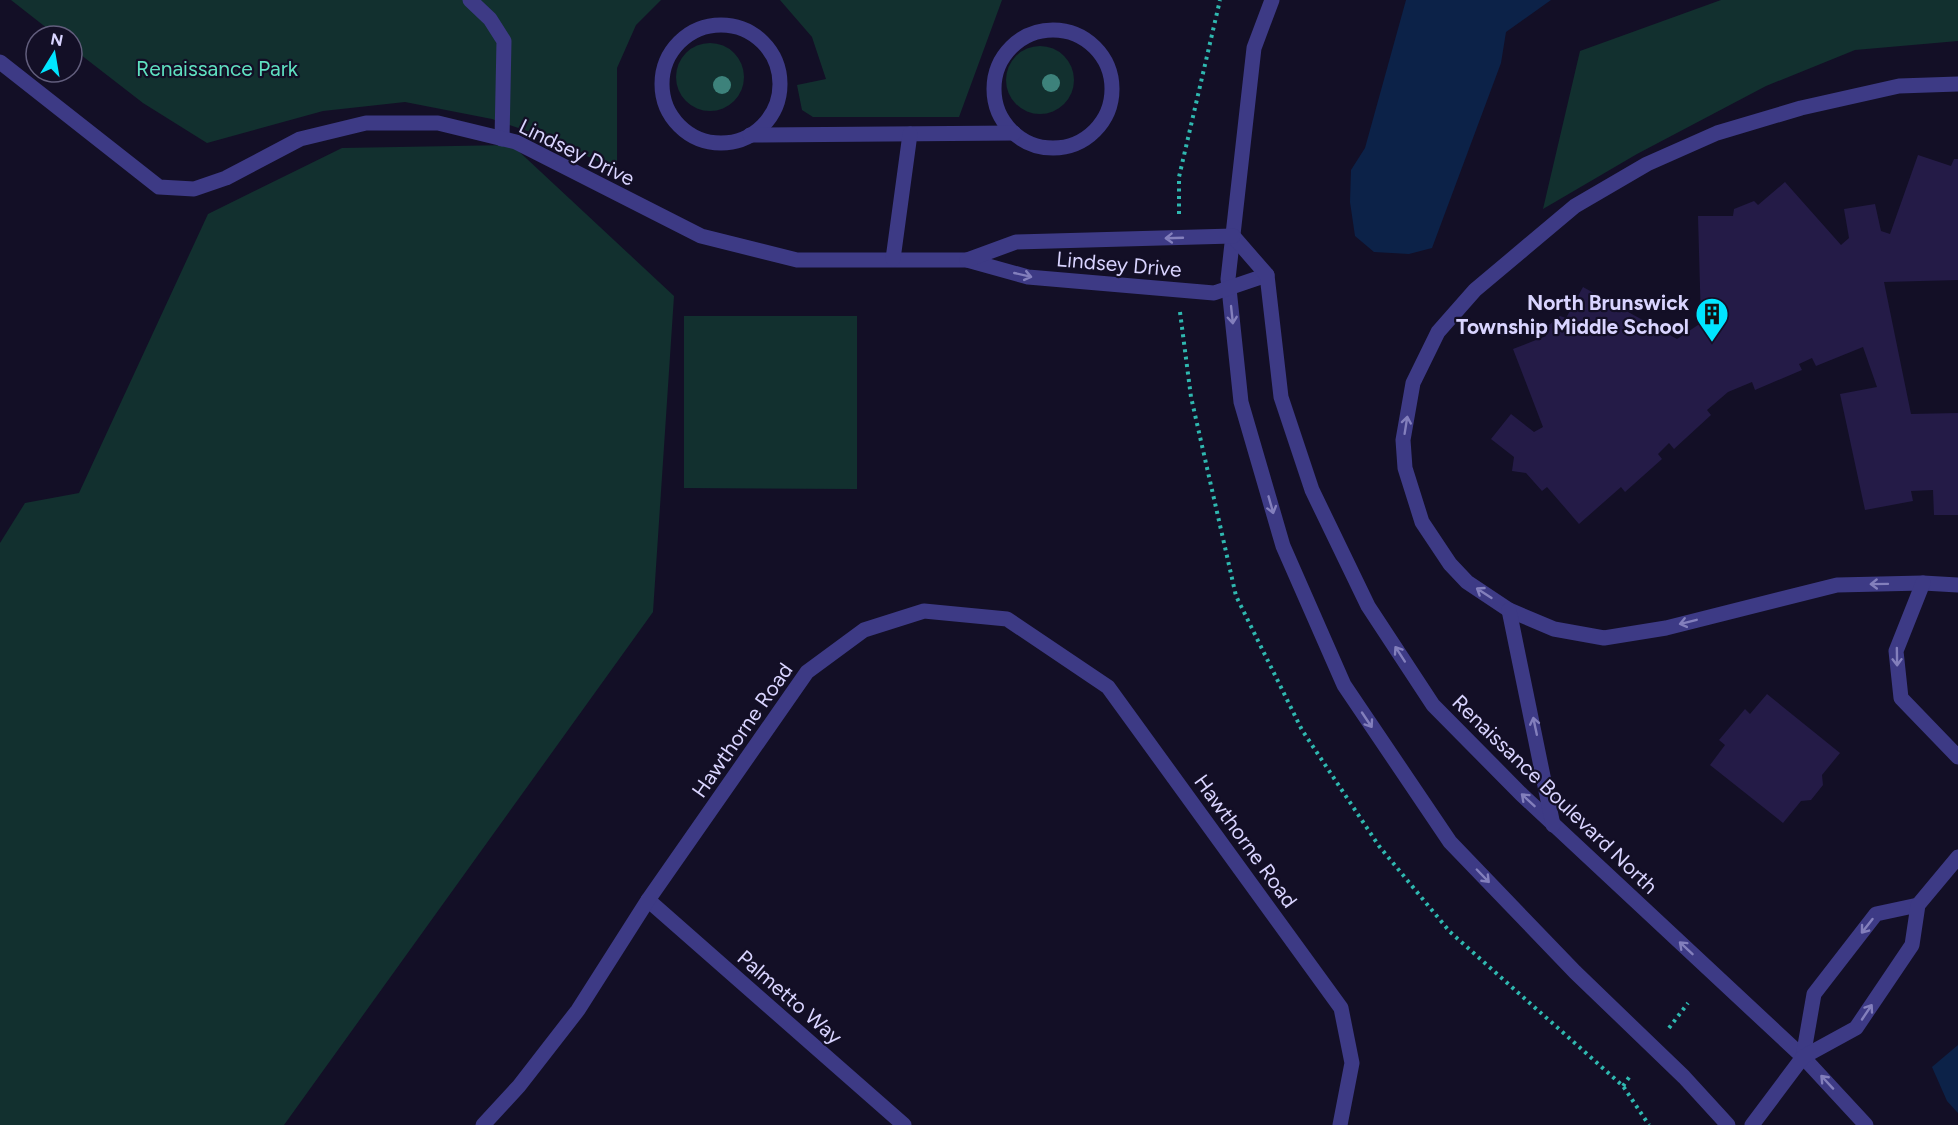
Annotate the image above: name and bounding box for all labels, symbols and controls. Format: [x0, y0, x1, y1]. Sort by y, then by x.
north arrow [24, 24, 84, 84]
text: N [49, 29, 65, 50]
park label: Renaissance Park [136, 56, 299, 81]
street label: Lindsey Drive [515, 113, 639, 191]
one-way arrow [1165, 233, 1185, 244]
street label: Lindsey Drive [1055, 246, 1183, 282]
one-way arrow [1013, 270, 1032, 281]
place label: North Brunswick Township Middle School [1456, 290, 1690, 339]
building icon: North Brunswick Township Middle School [1694, 296, 1730, 343]
one-way arrow [1227, 304, 1238, 324]
one-way arrow [1400, 416, 1411, 435]
one-way arrow [1266, 495, 1277, 514]
one-way arrow [1869, 578, 1889, 589]
one-way arrow [1476, 587, 1492, 599]
one-way arrow [1679, 617, 1698, 628]
one-way arrow [1394, 646, 1406, 663]
one-way arrow [1892, 647, 1903, 666]
street label: Hawthorne Road [686, 658, 798, 802]
street label: Renaissance Boulevard North [1447, 689, 1663, 899]
one-way arrow [1362, 711, 1374, 728]
one-way arrow [1528, 717, 1540, 736]
street label: Hawthorne Road [1189, 770, 1303, 912]
one-way arrow [1520, 793, 1535, 807]
one-way arrow [1476, 869, 1491, 884]
one-way arrow [1860, 918, 1873, 934]
one-way arrow [1678, 940, 1693, 955]
street label: Palmetto Way [732, 945, 848, 1049]
one-way arrow [1861, 1004, 1873, 1021]
one-way arrow [1819, 1075, 1834, 1090]

